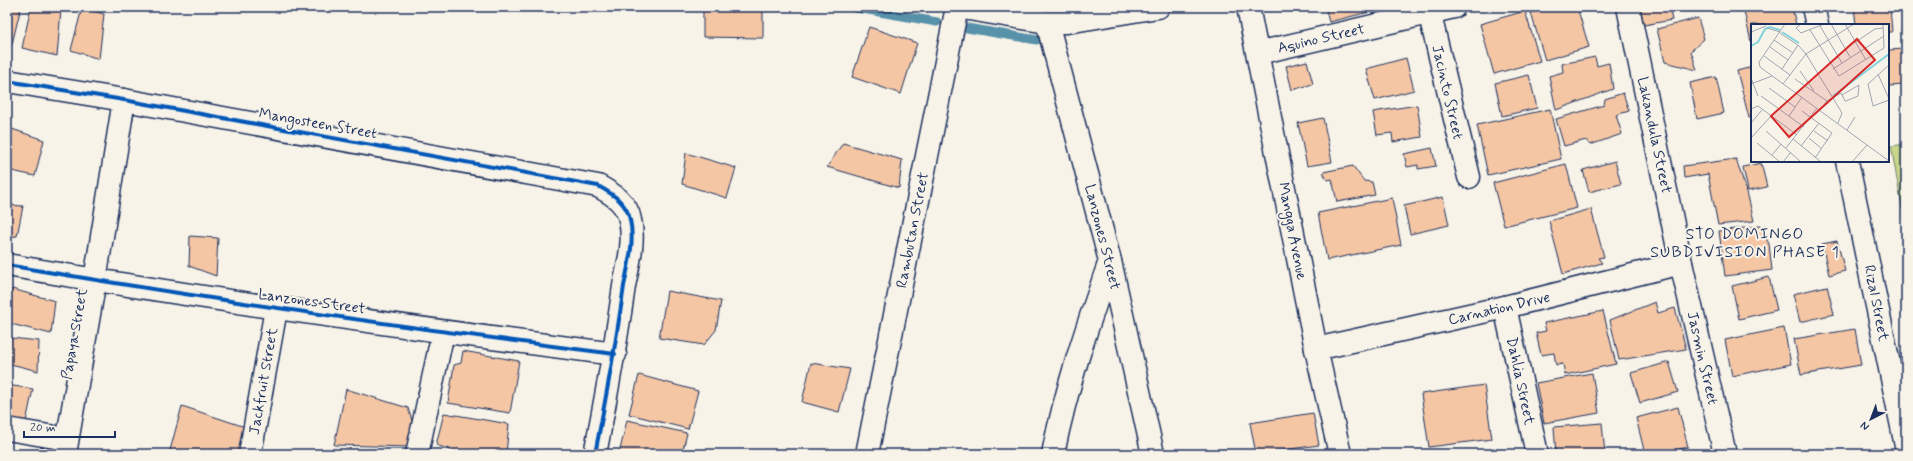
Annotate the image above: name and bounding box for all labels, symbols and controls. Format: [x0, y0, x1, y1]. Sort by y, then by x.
street label: Aquino Street [1276, 19, 1367, 59]
inset map [1751, 24, 1889, 162]
street label: Jacinto Street [1426, 43, 1468, 142]
street label: Lakandula Street [1632, 75, 1676, 195]
street label: Mangosteen Street [257, 104, 379, 145]
street label: Rambutan Street [892, 171, 934, 290]
street label: Mangga Avenue [1272, 181, 1311, 282]
street label: Lanzones Street [1079, 182, 1125, 292]
district label: STO DOMINGO SUBDIVISION PHASE 1 [1650, 224, 1840, 263]
street label: Rizal Street [1859, 263, 1893, 343]
street label: Lanzones Street [257, 285, 367, 319]
street label: Papaya Street [57, 287, 93, 381]
street label: Carnation Drive [1446, 287, 1552, 330]
street label: Jasmin Street [1682, 310, 1723, 407]
street label: Jackfruit Street [245, 326, 283, 436]
street label: Dahlia Street [1501, 335, 1539, 427]
north arrow [1851, 399, 1891, 439]
scale bar [24, 413, 115, 439]
text: N [1858, 418, 1872, 433]
text: 20 m [30, 420, 56, 436]

